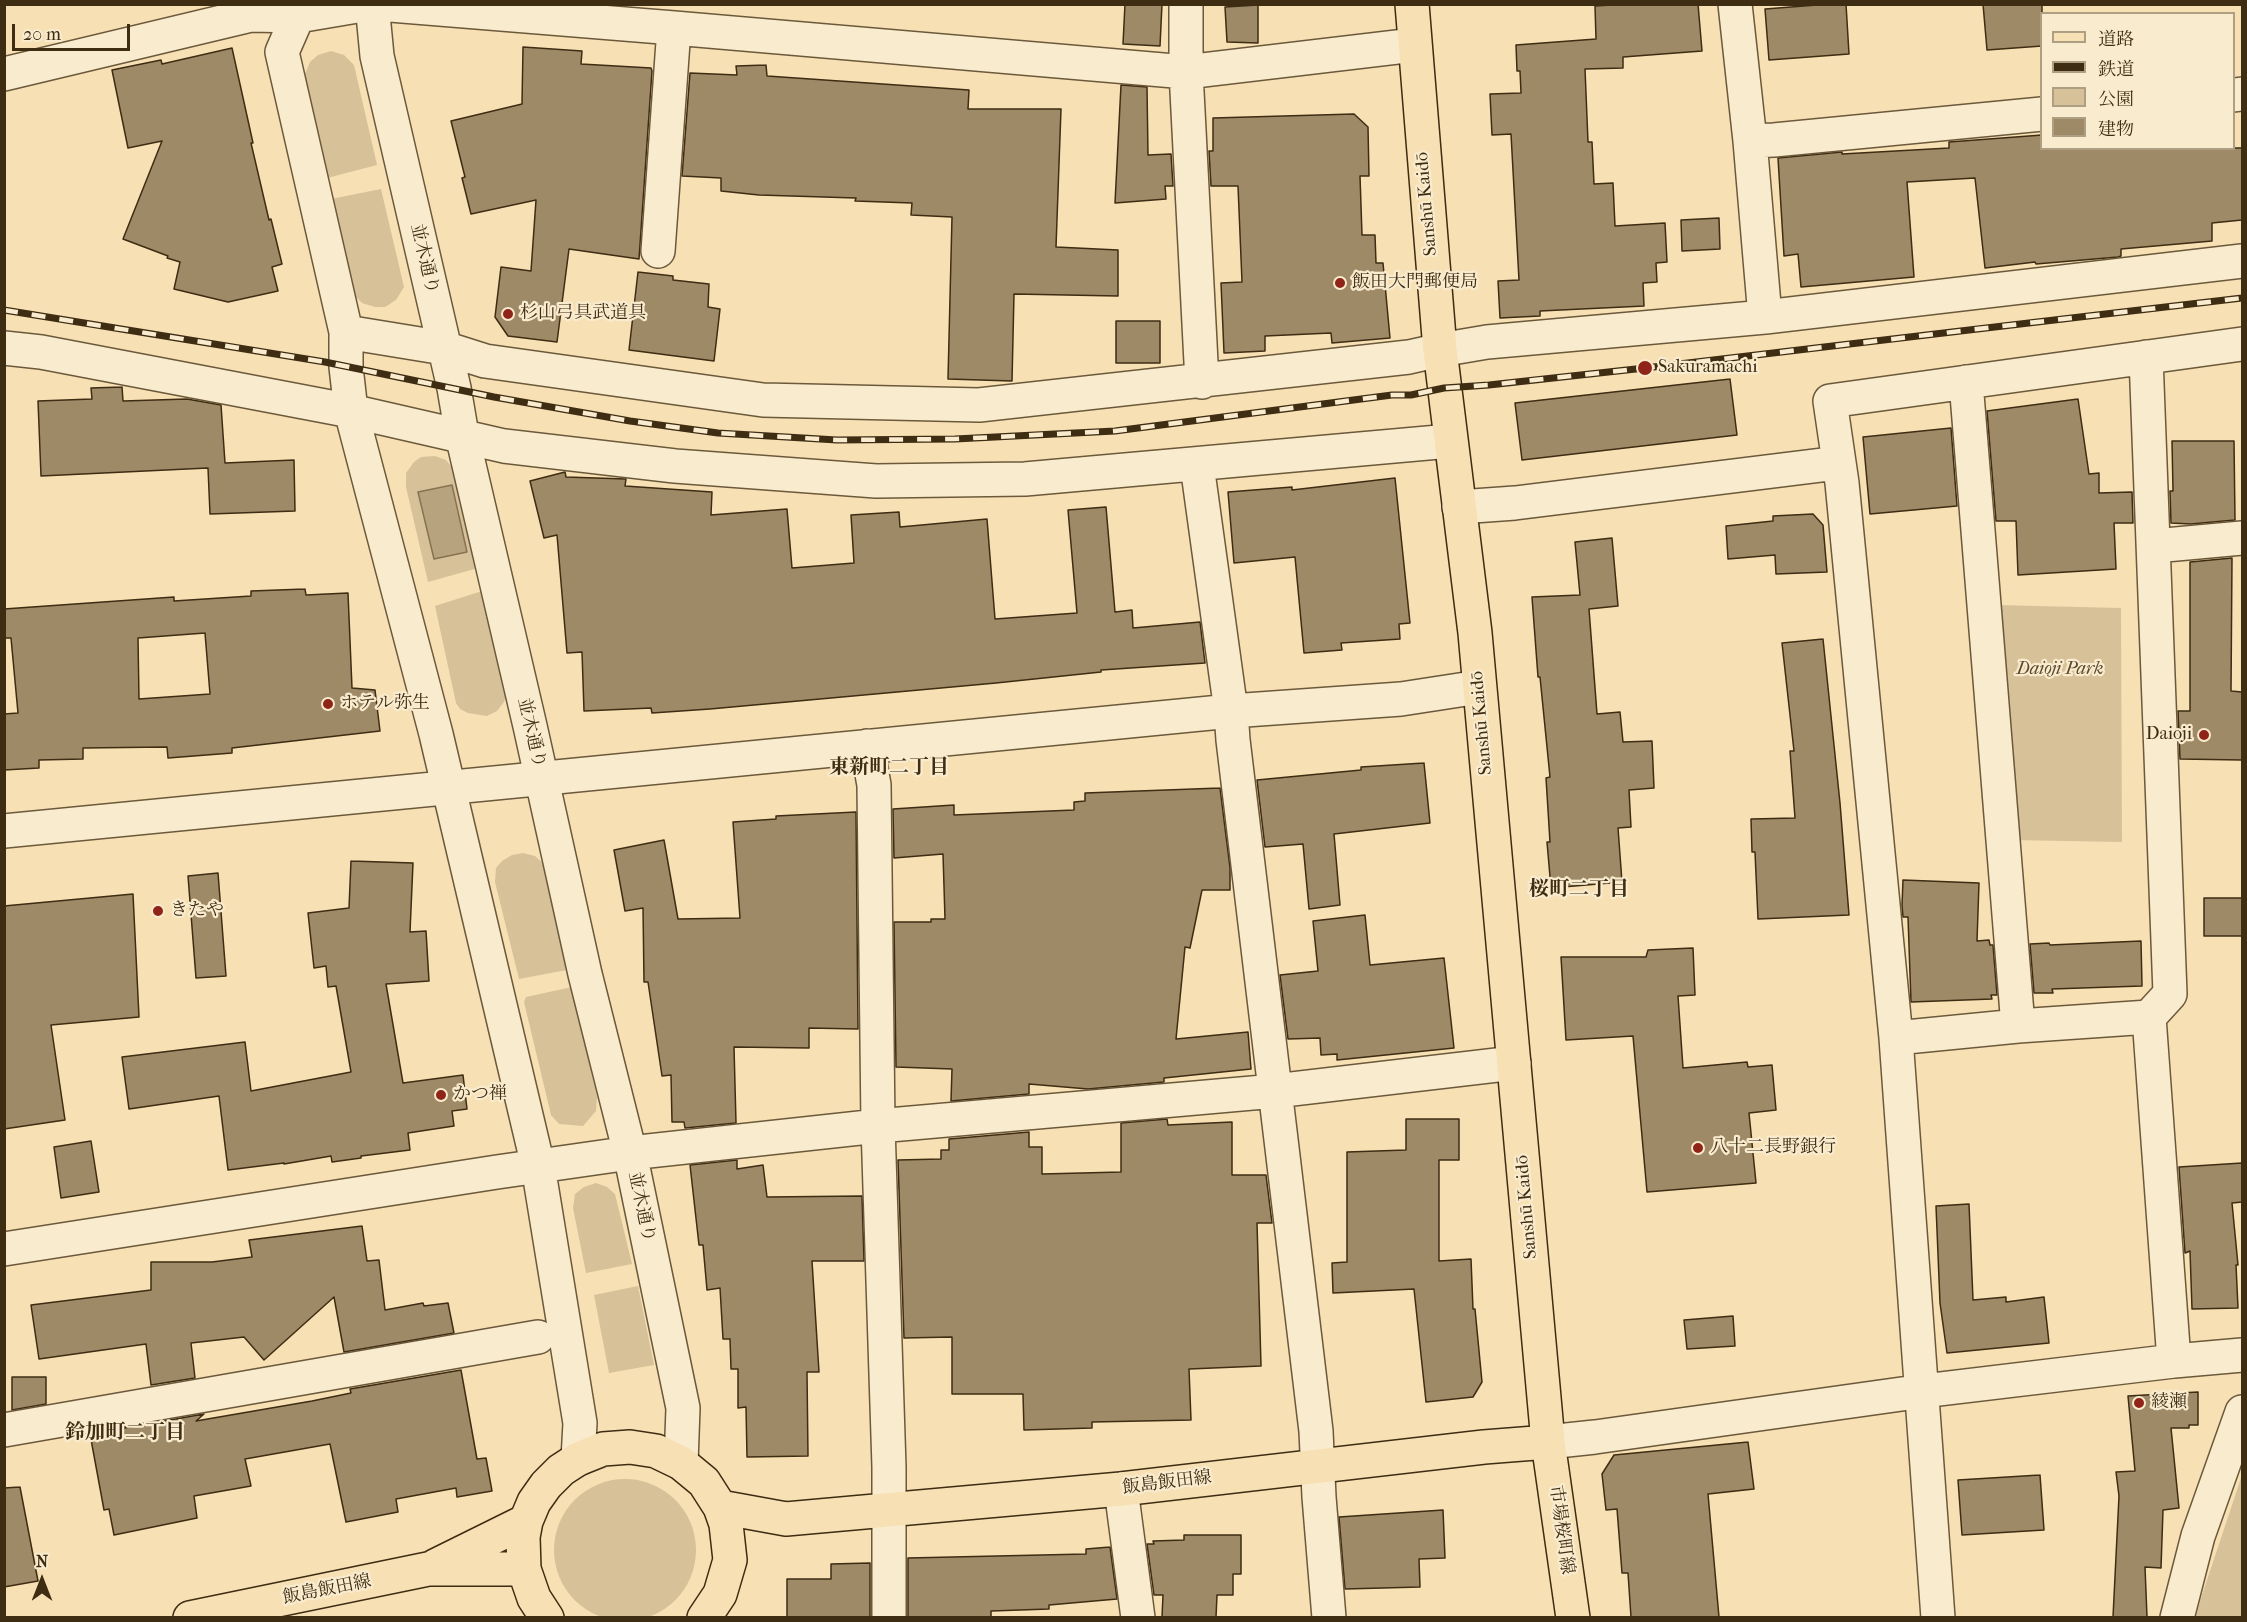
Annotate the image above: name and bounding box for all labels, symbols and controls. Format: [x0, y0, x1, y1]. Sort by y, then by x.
scale bar [15, 12, 134, 50]
legend [2040, 12, 2235, 150]
text: 20 m [23, 24, 61, 45]
text: 道路 [2098, 29, 2134, 50]
text: 鉄道 [2098, 59, 2134, 80]
text: 公園 [2098, 89, 2134, 110]
text: 建物 [2098, 119, 2134, 140]
street label: Sanshū Kaidō [1412, 151, 1442, 257]
street label: 並木通り [405, 221, 443, 297]
place label: 飯田大門郵便局 [1352, 272, 1478, 294]
marker: 飯田大門郵便局 [1333, 276, 1347, 290]
place label: 杉山弓具武道具 [520, 303, 646, 325]
marker: 杉山弓具武道具 [501, 307, 515, 321]
place label: Sakuramachi [1658, 357, 1758, 379]
marker: Sakuramachi [1636, 359, 1654, 377]
park label: Daioji Park [2017, 659, 2103, 681]
street label: Sanshū Kaidō [1467, 670, 1497, 776]
place label: ホテル弥生 [340, 693, 430, 715]
street label: 並木通り [512, 695, 550, 771]
marker: ホテル弥生 [321, 697, 335, 711]
place label: Daioji [2146, 724, 2192, 746]
marker: Daioji [2197, 728, 2211, 742]
district label: 東新町二丁目 [829, 756, 949, 780]
district label: 桜町二丁目 [1529, 878, 1629, 902]
place label: きたや [170, 900, 224, 922]
marker: きたや [151, 904, 165, 918]
place label: かつ禅 [453, 1084, 507, 1106]
marker: かつ禅 [434, 1088, 448, 1102]
place label: 八十二長野銀行 [1710, 1137, 1836, 1159]
marker: 八十二長野銀行 [1691, 1141, 1705, 1155]
street label: Sanshū Kaidō [1512, 1154, 1542, 1260]
street label: 並木通り [623, 1170, 659, 1244]
place label: 綾瀬 [2151, 1392, 2187, 1414]
marker: 綾瀬 [2132, 1396, 2146, 1410]
district label: 鈴加町二丁目 [65, 1421, 185, 1445]
street label: 飯島飯田線 [1121, 1467, 1213, 1499]
street label: 市場桜町線 [1544, 1484, 1578, 1576]
north arrow [12, 1550, 72, 1610]
text: N [36, 1552, 48, 1571]
street label: 飯島飯田線 [281, 1571, 373, 1609]

